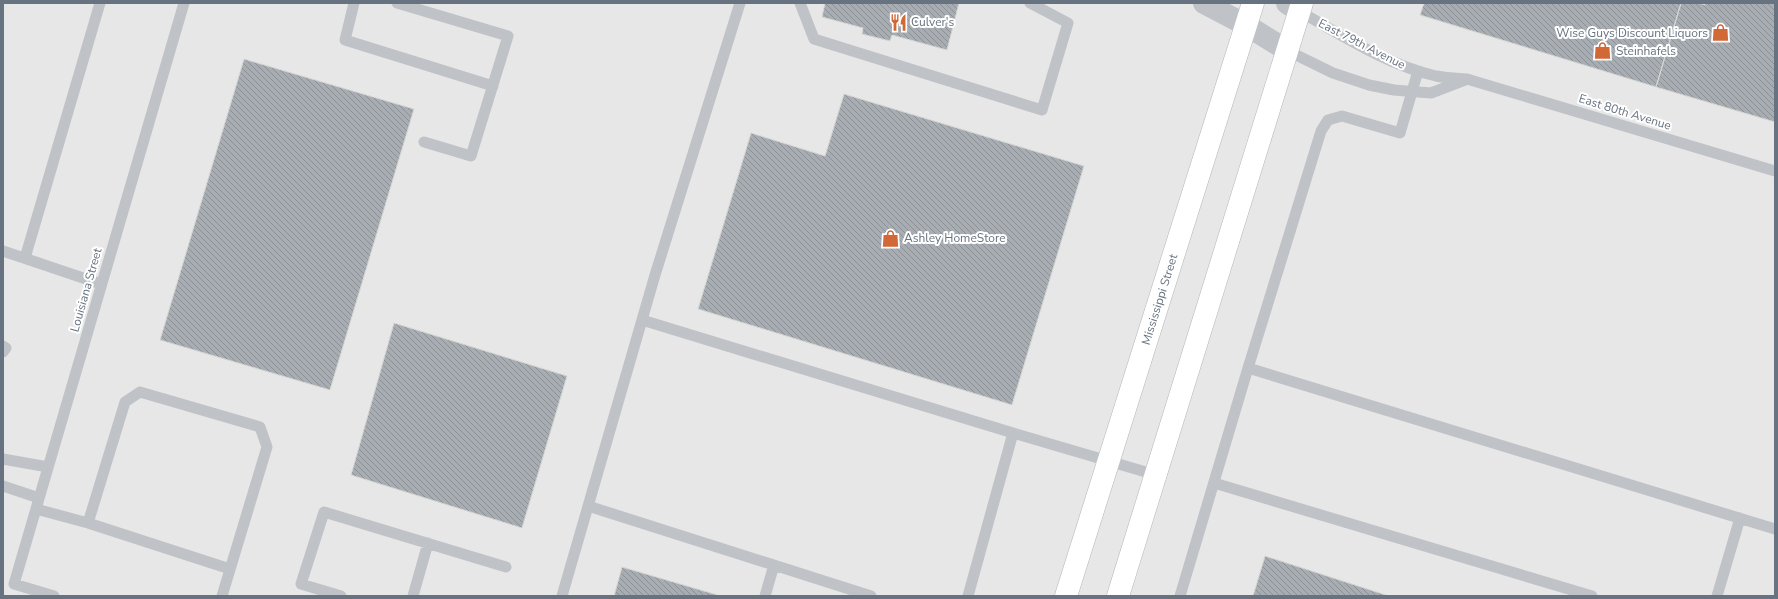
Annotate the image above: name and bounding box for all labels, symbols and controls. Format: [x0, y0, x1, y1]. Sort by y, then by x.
restaurant icon: Culver's [888, 12, 908, 32]
place label: Culver's [911, 14, 955, 30]
street label: East 79th Avenue [1316, 15, 1408, 73]
shop icon: Wise Guys Discount Liquors [1711, 23, 1731, 43]
place label: Wise Guys Discount Liquors [1556, 25, 1708, 41]
shop icon: Steinhafels [1593, 41, 1613, 61]
place label: Steinhafels [1616, 43, 1676, 59]
street label: East 80th Avenue [1577, 90, 1673, 134]
shop icon: Ashley HomeStore [881, 228, 901, 248]
place label: Ashley HomeStore [904, 230, 1006, 246]
street label: Louisiana Street [66, 245, 106, 334]
street label: Mississippi Street [1138, 251, 1182, 347]

